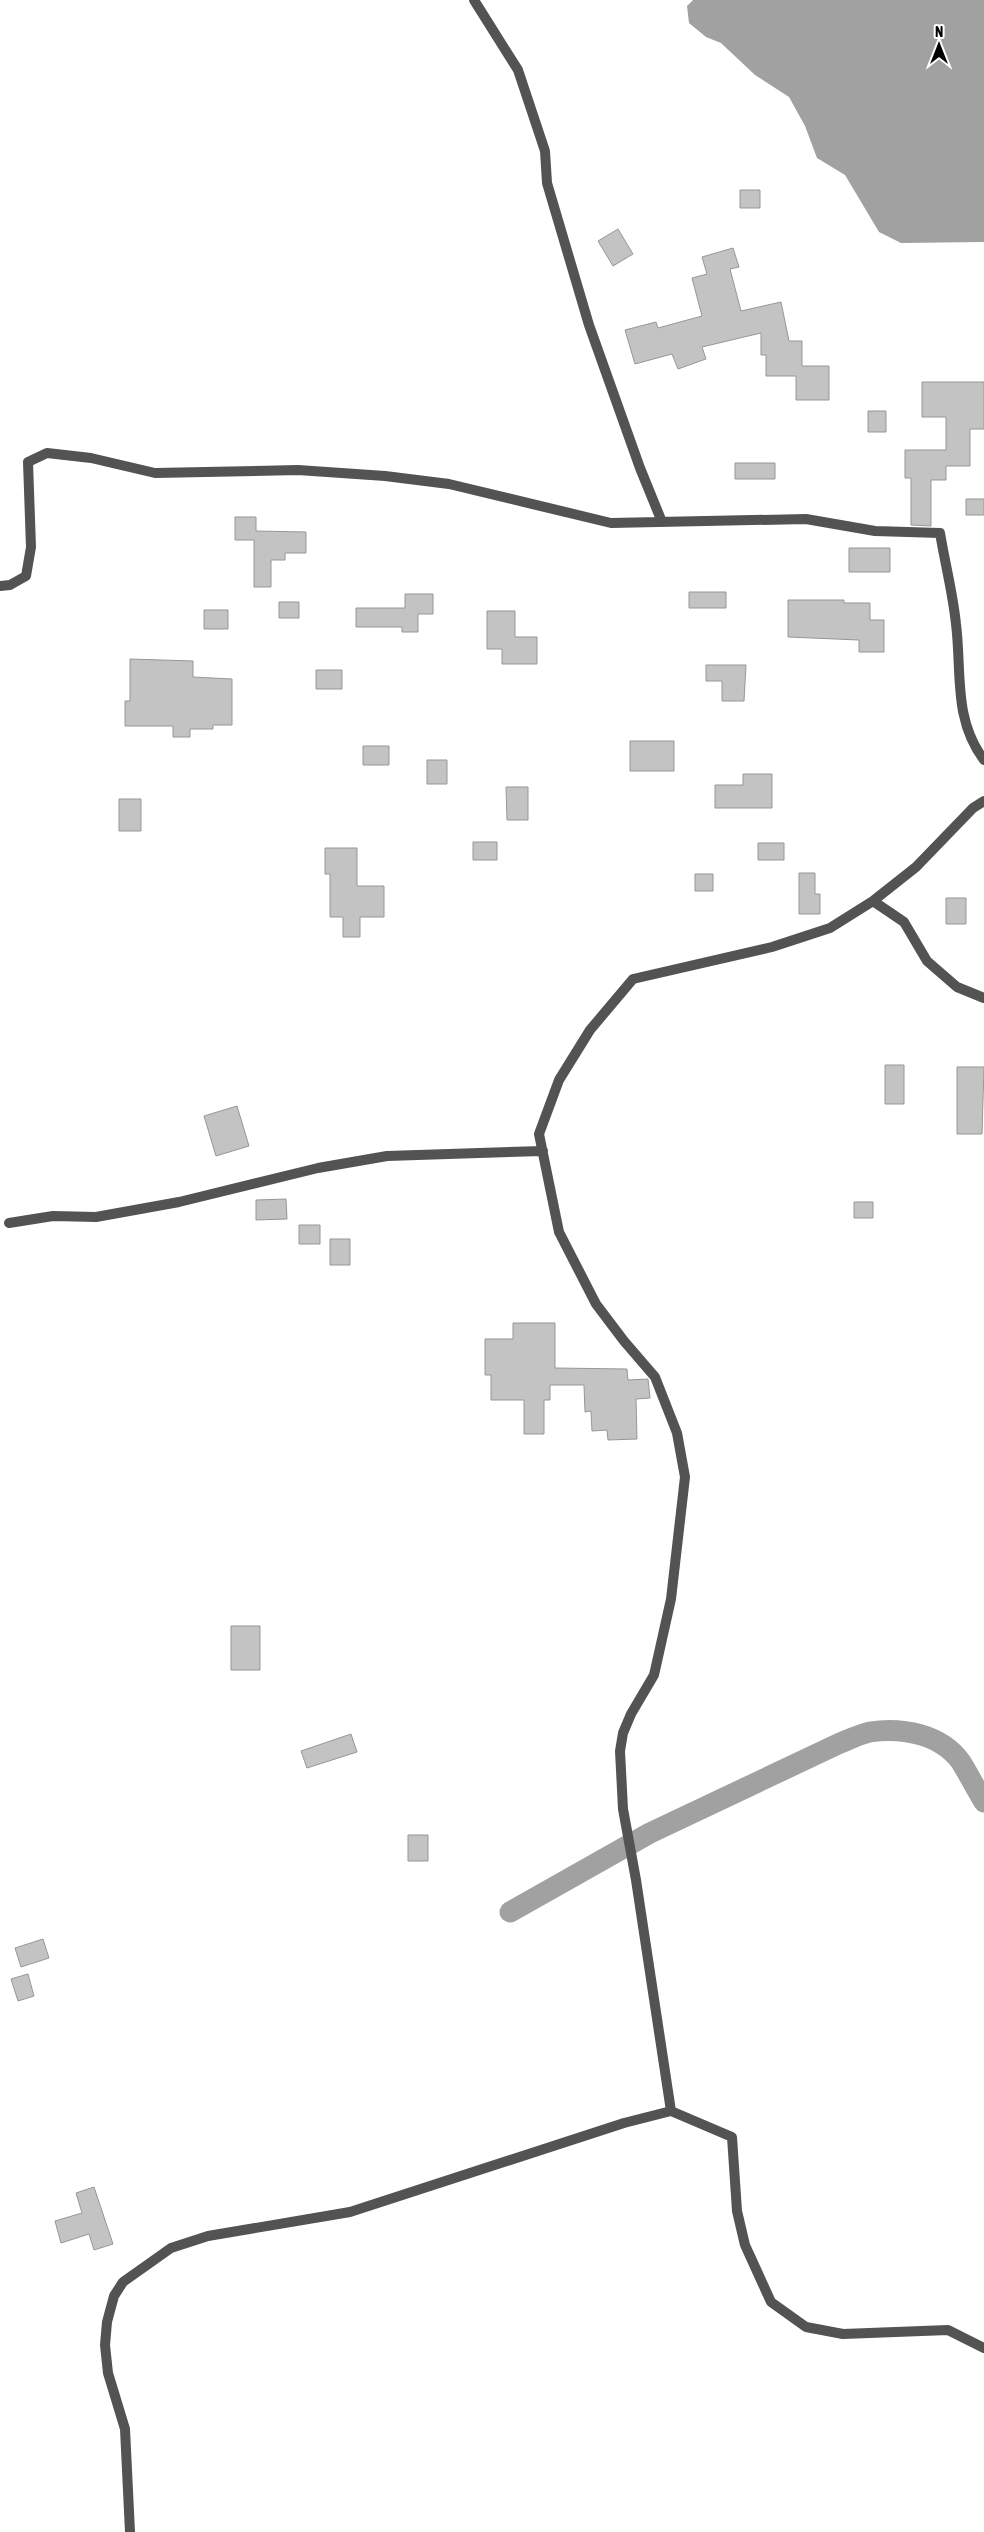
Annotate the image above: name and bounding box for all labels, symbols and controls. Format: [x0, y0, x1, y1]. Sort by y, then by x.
north arrow [914, 20, 964, 70]
text: N [935, 24, 943, 40]

